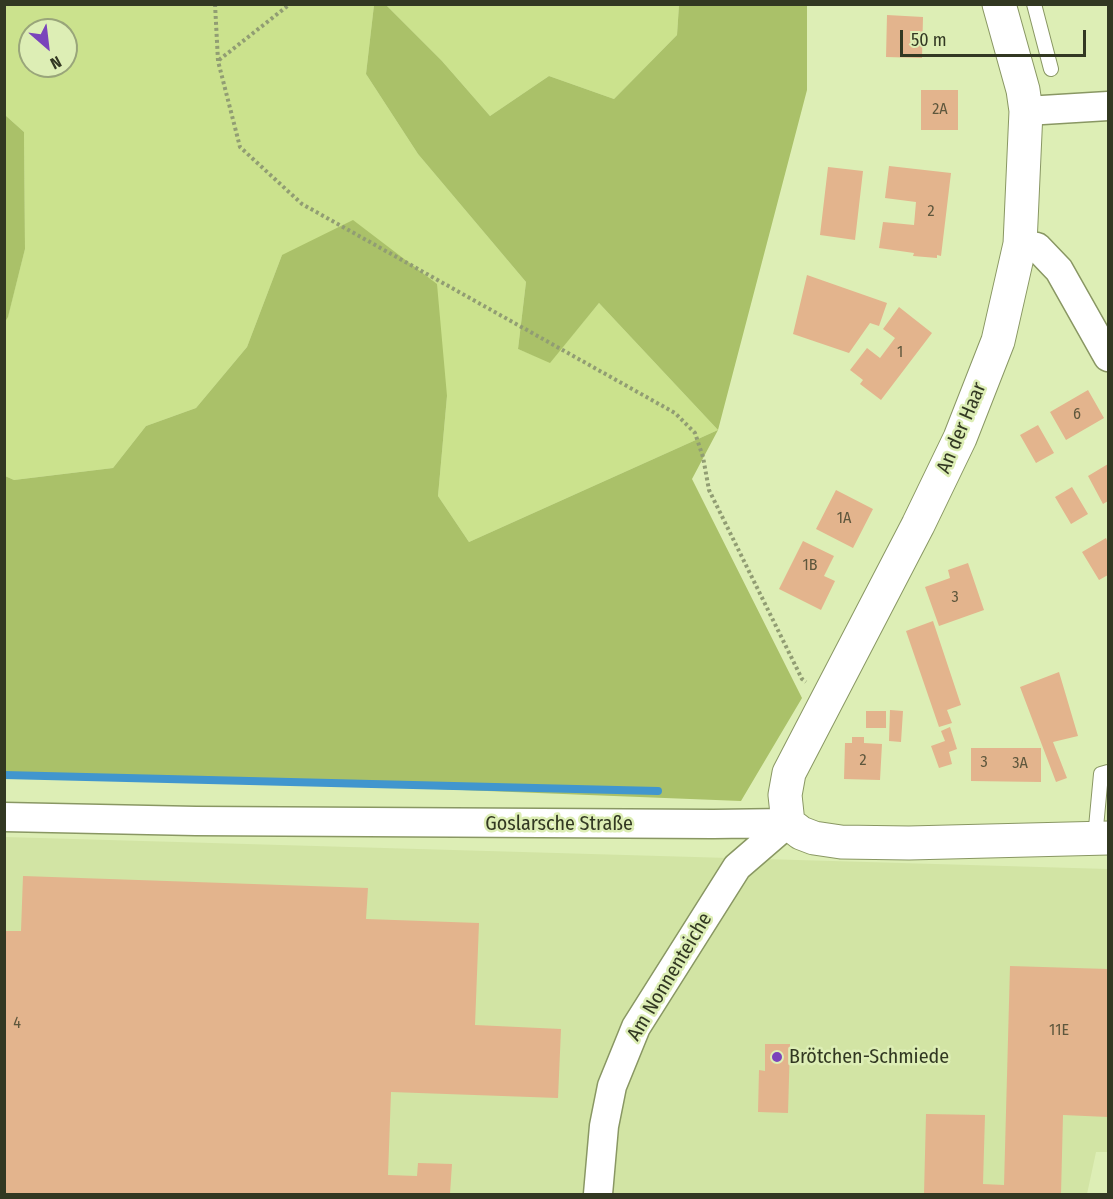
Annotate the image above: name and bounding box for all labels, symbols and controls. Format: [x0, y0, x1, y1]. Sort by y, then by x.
north arrow [18, 18, 78, 78]
scale bar [903, 18, 1089, 56]
text: 50 m [911, 29, 947, 51]
text: N [47, 52, 64, 73]
house number: 2A [932, 100, 948, 120]
house number: 2 [927, 202, 935, 222]
house number: 1 [897, 343, 903, 363]
street label: An der Haar [932, 379, 992, 477]
house number: 6 [1073, 405, 1081, 425]
house number: 1A [837, 509, 851, 529]
house number: 1B [803, 556, 817, 576]
house number: 3 [951, 588, 959, 608]
house number: 2 [859, 751, 867, 771]
house number: 3 [980, 753, 988, 773]
house number: 3A [1012, 754, 1028, 774]
street label: Goslarsche Straße [485, 812, 633, 836]
street label: Am Nonnenteiche [622, 909, 718, 1045]
house number: 4 [13, 1014, 21, 1034]
house number: 11E [1049, 1021, 1069, 1041]
place label: Brötchen-Schmiede [789, 1045, 949, 1069]
marker: Brötchen-Schmiede [770, 1050, 784, 1064]

